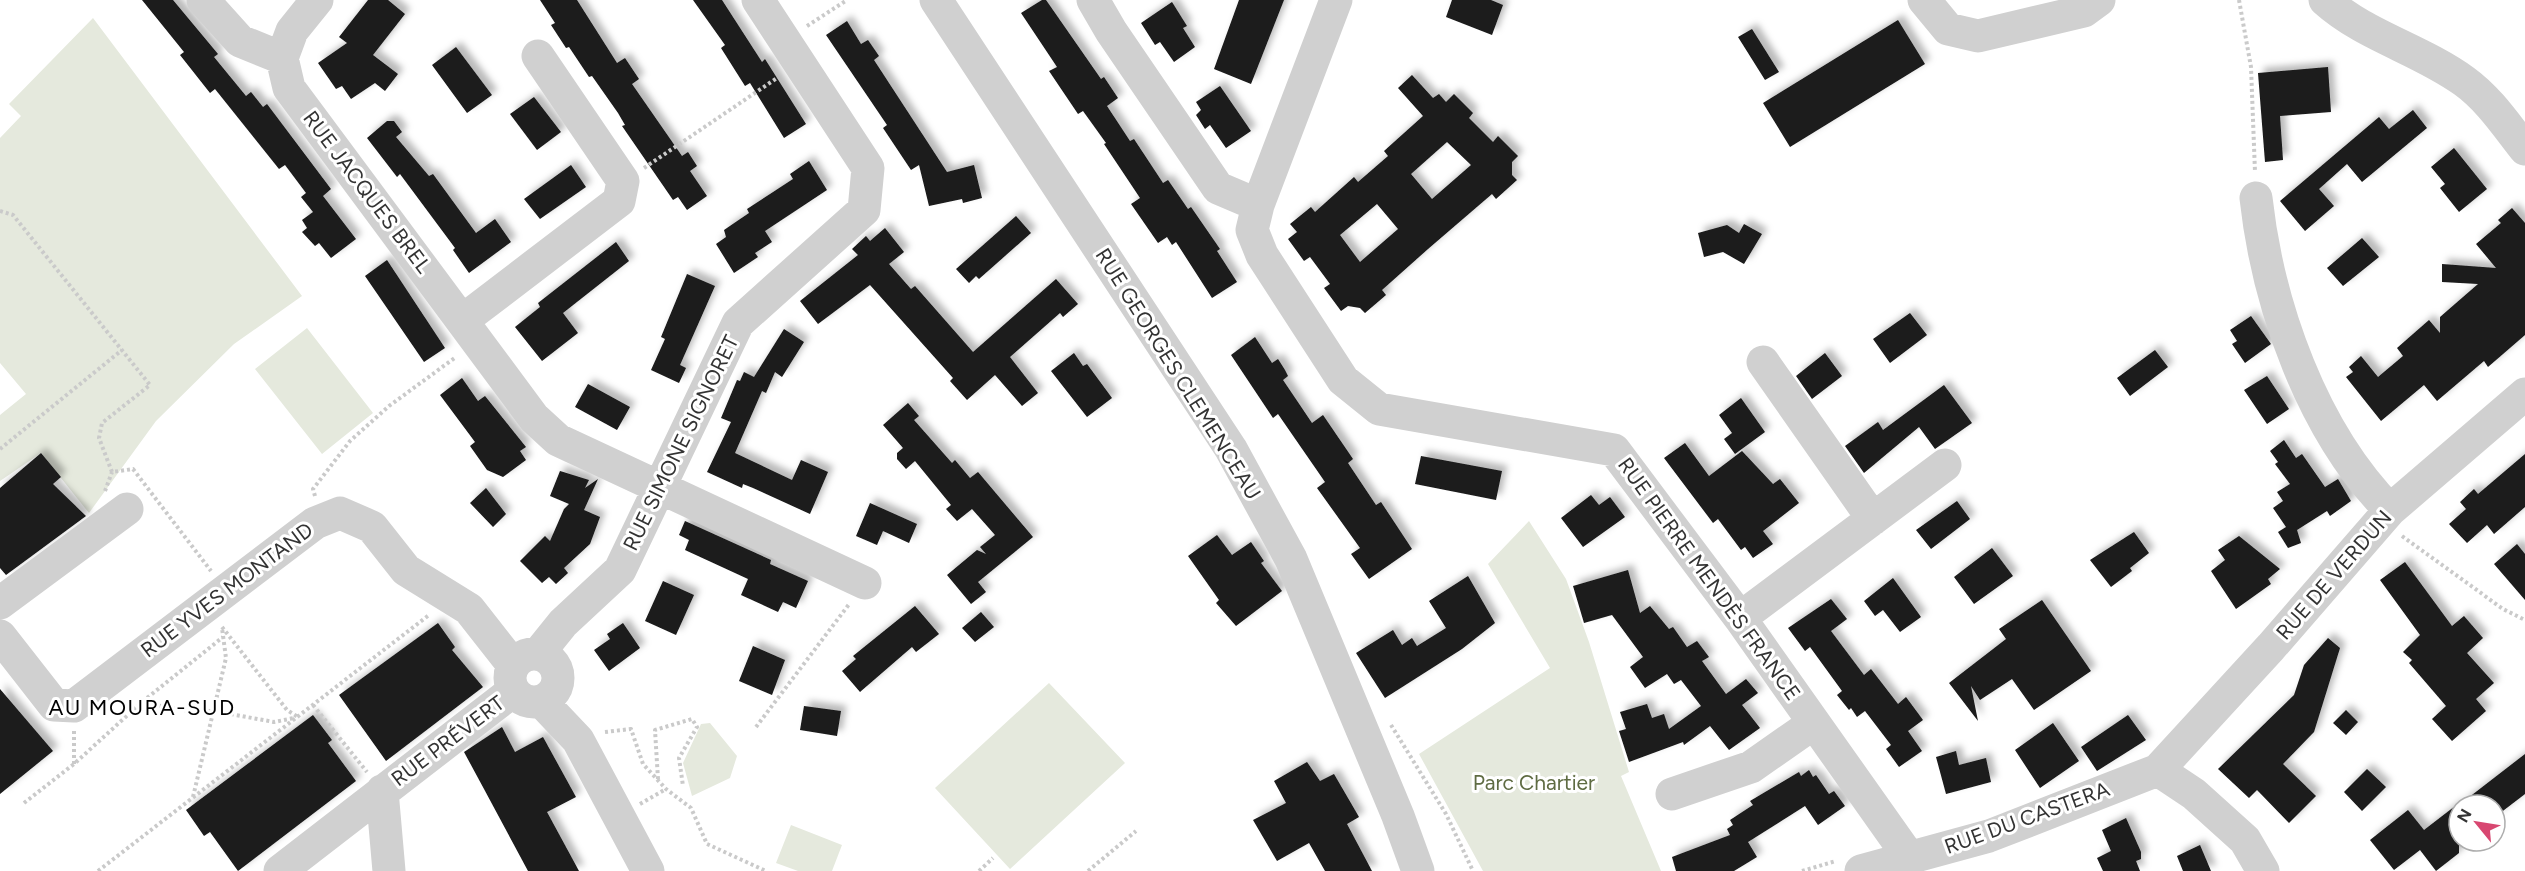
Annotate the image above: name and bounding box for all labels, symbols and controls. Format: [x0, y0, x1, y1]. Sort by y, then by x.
street label: RUE JACQUES BREL [298, 106, 437, 278]
street label: RUE GEORGES CLEMENCEAU [1091, 244, 1266, 504]
street label: RUE SIMONE SIGNORET [617, 331, 744, 555]
street label: RUE PIERRE MENDÈS FRANCE [1613, 452, 1806, 705]
street label: RUE DE VERDUN [2271, 505, 2397, 645]
street label: RUE YVES MONTAND [136, 517, 318, 662]
street label: RUE PRÉVERT [386, 690, 509, 791]
district label: AU MOURA-SUD [48, 694, 236, 721]
park label: Parc Chartier [1473, 770, 1595, 795]
street label: RUE DU CASTERA [1941, 776, 2113, 859]
north arrow [2447, 793, 2507, 853]
text: N [2453, 806, 2476, 826]

